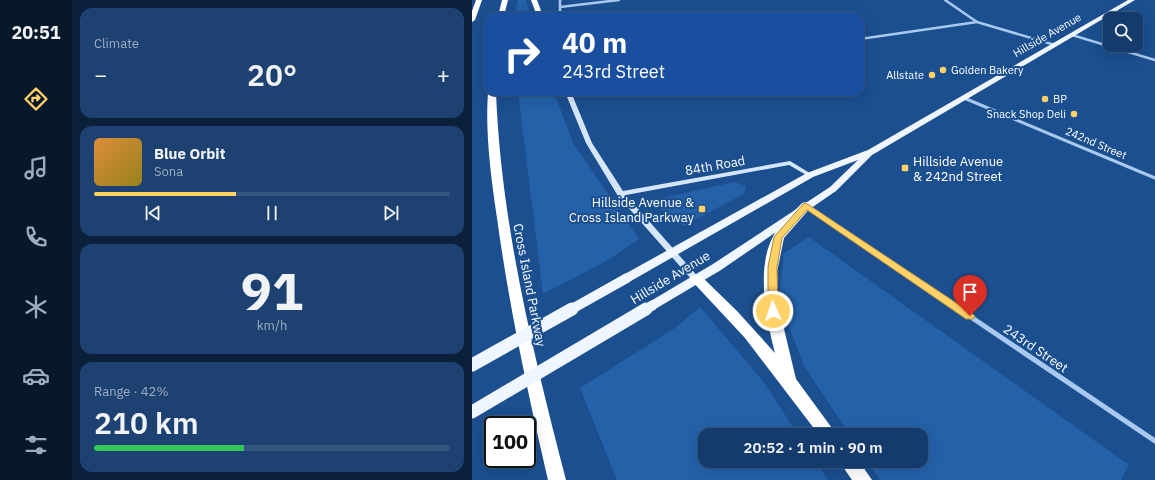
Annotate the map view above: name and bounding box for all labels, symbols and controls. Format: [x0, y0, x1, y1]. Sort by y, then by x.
street label: Hillside Avenue [1010, 10, 1084, 60]
map controls [1103, 12, 1143, 52]
button: search [1103, 12, 1143, 52]
text: 20:51 [11, 21, 61, 44]
text: 40 m [562, 24, 627, 61]
icon: right [496, 28, 548, 80]
text: Climate [94, 35, 139, 52]
text: 20° [247, 55, 297, 94]
text: − [94, 60, 107, 89]
text: + [437, 60, 450, 89]
text: 243rd Street [562, 60, 665, 83]
place label: Golden Bakery [951, 63, 1024, 77]
marker: Golden Bakery [938, 65, 948, 75]
place label: Allstate [886, 68, 924, 82]
marker: Allstate [927, 70, 937, 80]
icon: directions [22, 85, 50, 113]
place label: BP [1053, 92, 1067, 106]
marker: BP [1040, 94, 1050, 104]
place label: Snack Shop Deli [987, 107, 1066, 121]
marker: Snack Shop Deli [1069, 109, 1079, 119]
street label: 242nd Street [1063, 124, 1129, 162]
text: Blue Orbit [154, 144, 225, 163]
street label: 84th Road [684, 152, 746, 179]
place label: Hillside Avenue & 242nd Street [913, 153, 1003, 185]
icon: music [22, 154, 50, 182]
text: Sona [154, 163, 183, 180]
marker: Hillside Avenue & 242nd Street [900, 163, 910, 173]
place label: Hillside Avenue & Cross Island Parkway [569, 194, 695, 226]
icon: previous [142, 202, 164, 224]
icon: pause [261, 202, 283, 224]
icon: next [380, 202, 402, 224]
marker: Hillside Avenue & Cross Island Parkway [697, 204, 707, 214]
street label: Cross Island Parkway [509, 222, 550, 349]
icon: phone [22, 223, 50, 251]
street label: Hillside Avenue [627, 247, 713, 308]
text: 91 [241, 257, 303, 324]
pin [953, 275, 987, 316]
icon: arrive [959, 281, 981, 303]
position arrow [752, 290, 794, 332]
icon: climate [22, 293, 50, 321]
text: km/h [257, 317, 287, 334]
street label: 243rd Street [1000, 321, 1071, 376]
icon: car [22, 362, 50, 390]
text: Range · 42% [94, 383, 168, 400]
text: 210 km [94, 403, 199, 442]
speed limit sign: 100 [484, 416, 536, 468]
icon: filters [22, 431, 50, 459]
text: 20:52 · 1 min · 90 m [743, 438, 883, 457]

